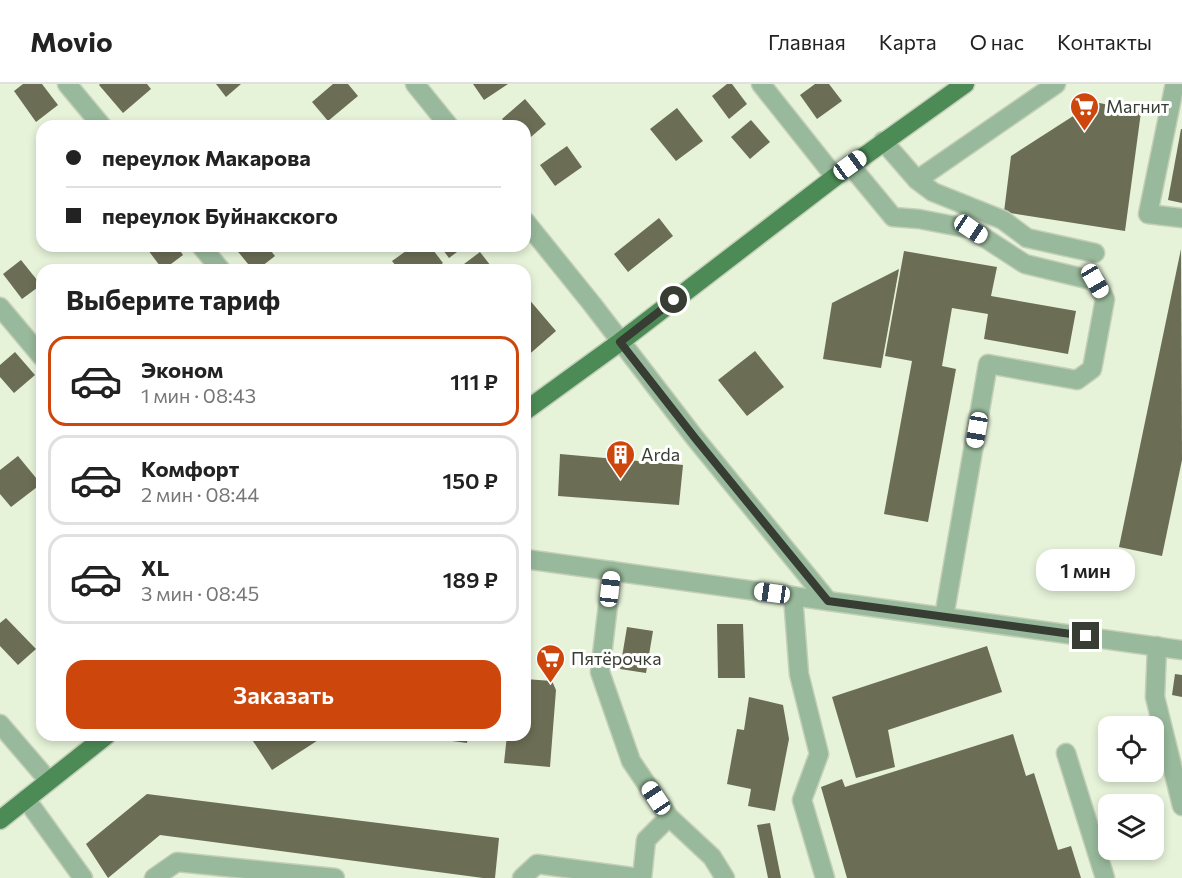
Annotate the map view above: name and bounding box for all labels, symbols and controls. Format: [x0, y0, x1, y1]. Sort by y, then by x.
text: Movio [30, 24, 113, 58]
text: Главная [768, 29, 846, 54]
text: Карта [879, 29, 937, 54]
text: О нас [970, 29, 1024, 54]
text: Контакты [1057, 29, 1152, 54]
supermarket icon: Магнит [1069, 90, 1101, 132]
place label: Магнит [1106, 95, 1170, 117]
text: переулок Макарова [102, 144, 311, 171]
car [830, 147, 870, 183]
text: переулок Буйнакского [102, 202, 338, 229]
car [951, 211, 991, 247]
car [1078, 261, 1112, 301]
text: Выберите тариф [66, 283, 280, 316]
route start [660, 286, 687, 313]
icon: car [69, 354, 123, 408]
text: Эконом [141, 356, 223, 383]
text: 111 ₽ [450, 368, 498, 395]
text: 1 мин · 08:43 [141, 383, 256, 407]
car [965, 411, 989, 449]
building icon: Arda [604, 438, 636, 480]
place label: Arda [641, 443, 680, 465]
icon: car [69, 453, 123, 507]
text: Комфорт [141, 455, 239, 482]
text: 150 ₽ [442, 467, 498, 494]
text: 2 мин · 08:44 [141, 482, 259, 506]
callout: 1 мин [1036, 549, 1136, 591]
icon: car [69, 552, 123, 606]
text: XL [141, 554, 169, 581]
text: 1 мин [1060, 558, 1111, 582]
text: 189 ₽ [443, 566, 498, 593]
car [599, 570, 621, 608]
text: 3 мин · 08:45 [141, 581, 259, 605]
car [753, 582, 791, 604]
route end [1072, 622, 1099, 649]
supermarket icon: Пятёрочка [534, 642, 566, 684]
place label: Пятёрочка [571, 647, 662, 669]
button: Заказать [66, 660, 501, 729]
map controls [1098, 716, 1164, 860]
button: locate [1098, 716, 1164, 782]
car [638, 778, 674, 818]
button: layers [1098, 794, 1164, 860]

